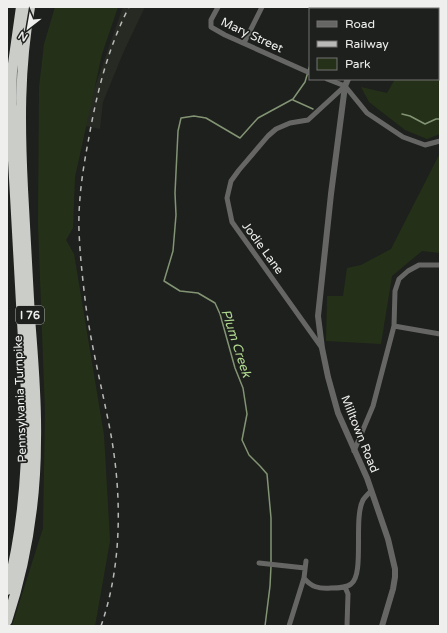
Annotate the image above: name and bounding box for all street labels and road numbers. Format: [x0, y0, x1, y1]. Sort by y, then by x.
street label: Mary Street [219, 15, 286, 56]
street label: Jodie Lane [239, 219, 287, 277]
road number: I 76 [16, 306, 44, 324]
street label: Pennsylvania Turnpike [11, 335, 29, 463]
street label: Milltown Road [338, 393, 382, 475]

